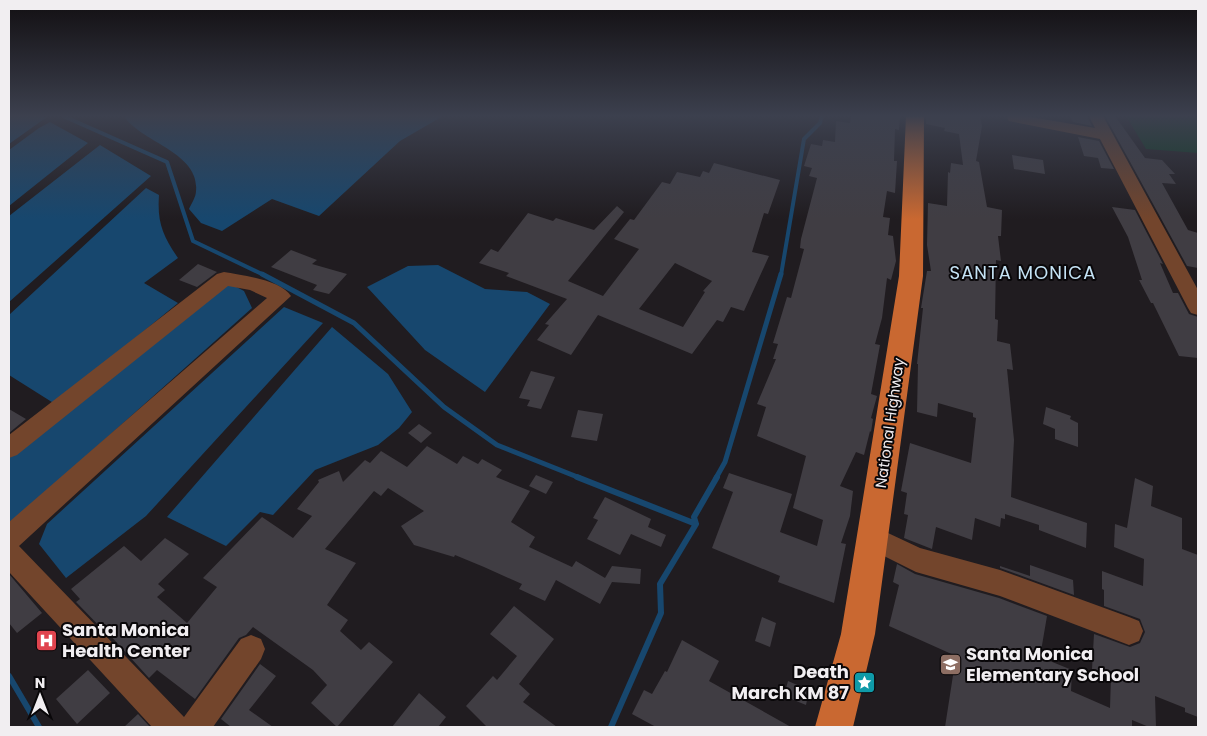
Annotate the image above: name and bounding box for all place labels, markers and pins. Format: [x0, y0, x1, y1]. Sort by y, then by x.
place label: Santa Monica Health Center [62, 617, 190, 663]
hospital icon: Santa Monica Health Center [34, 628, 58, 652]
place label: Santa Monica Elementary School [966, 641, 1139, 687]
school or university icon: Santa Monica Elementary School [938, 652, 962, 676]
place label: Death March KM 87 [732, 659, 849, 705]
place icon: Death March KM 87 [853, 670, 877, 694]

